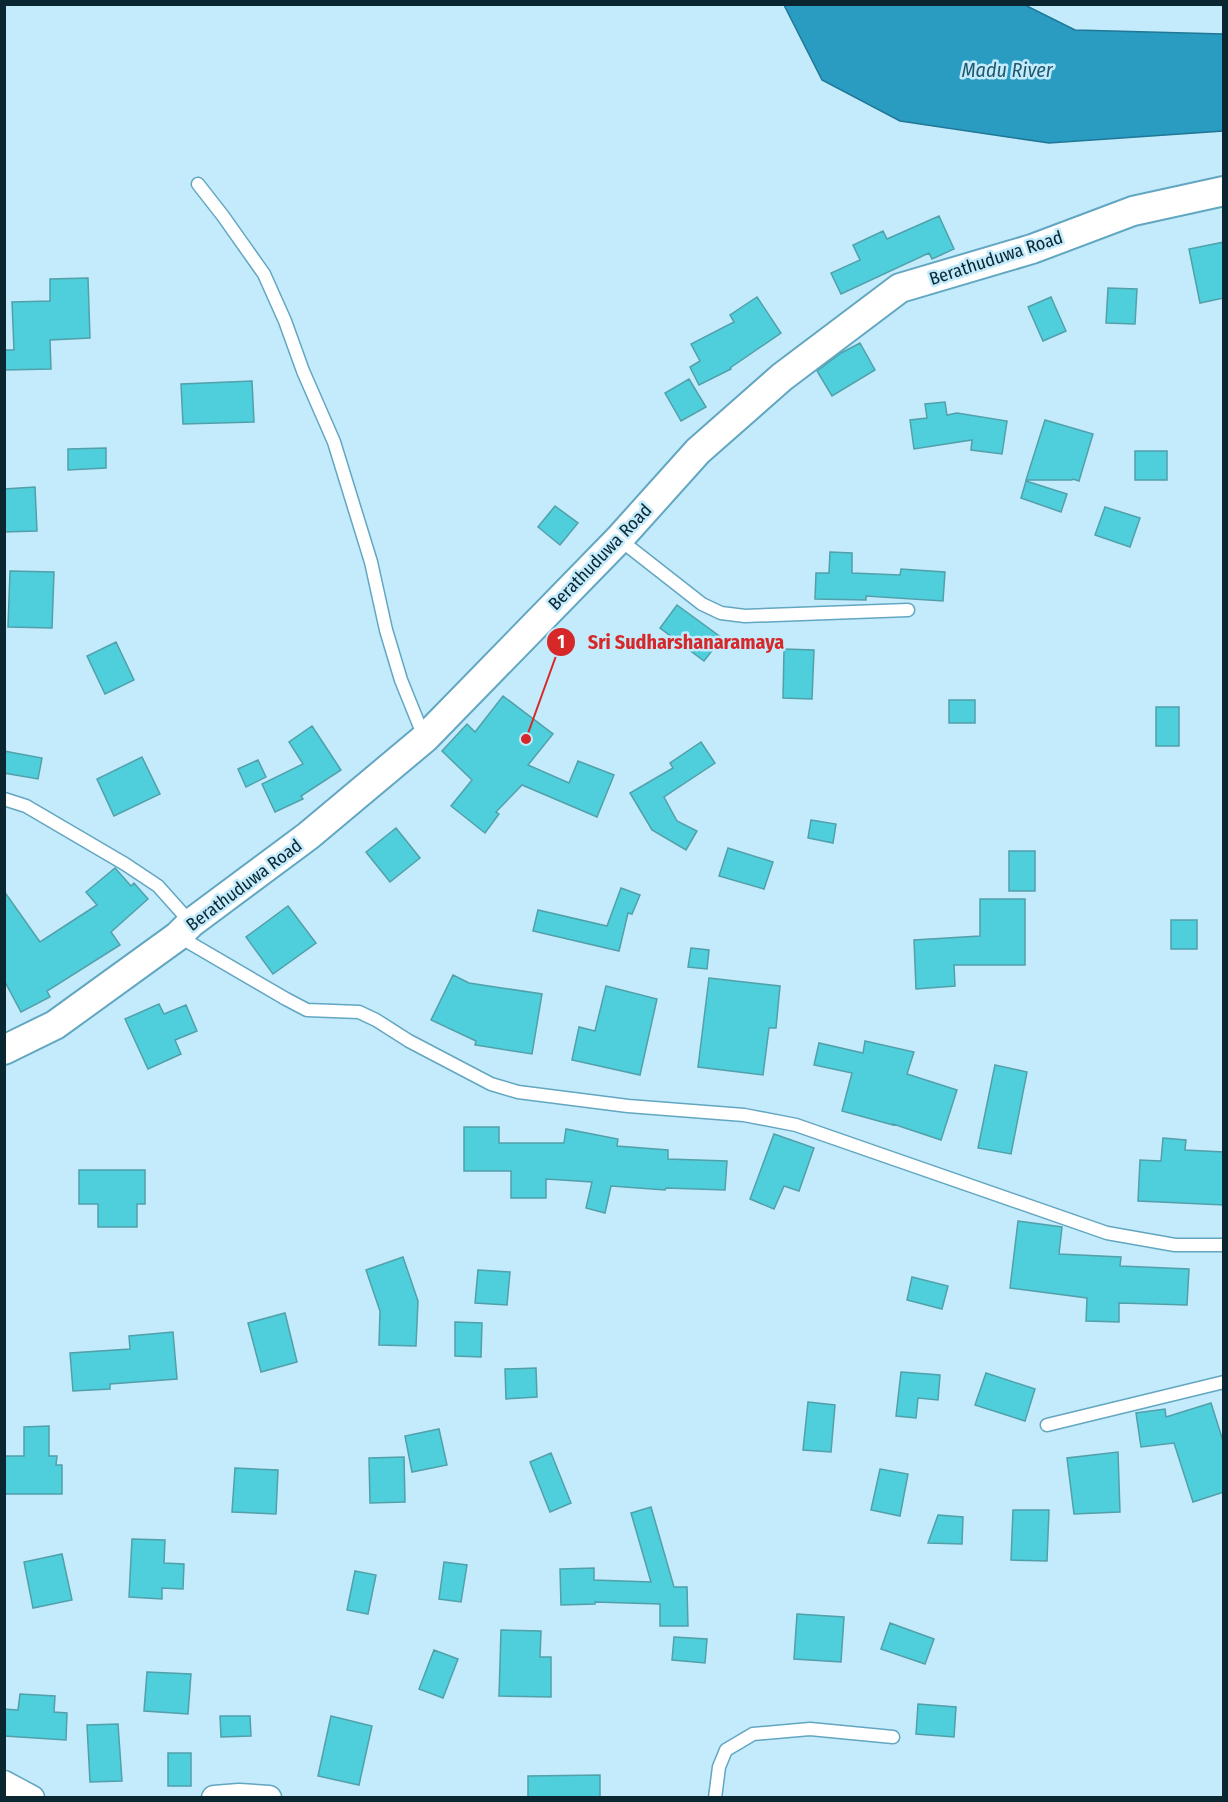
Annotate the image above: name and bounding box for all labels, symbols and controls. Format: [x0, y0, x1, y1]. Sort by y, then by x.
water label: Madu River [961, 58, 1054, 82]
street label: Berathuduwa Road [926, 226, 1066, 290]
street label: Berathuduwa Road [544, 499, 656, 615]
callout: Sri Sudharshanaramaya [546, 623, 796, 661]
text: Sri Sudharshanaramaya [588, 630, 784, 654]
text: 1 [557, 631, 565, 653]
street label: Berathuduwa Road [182, 834, 306, 936]

